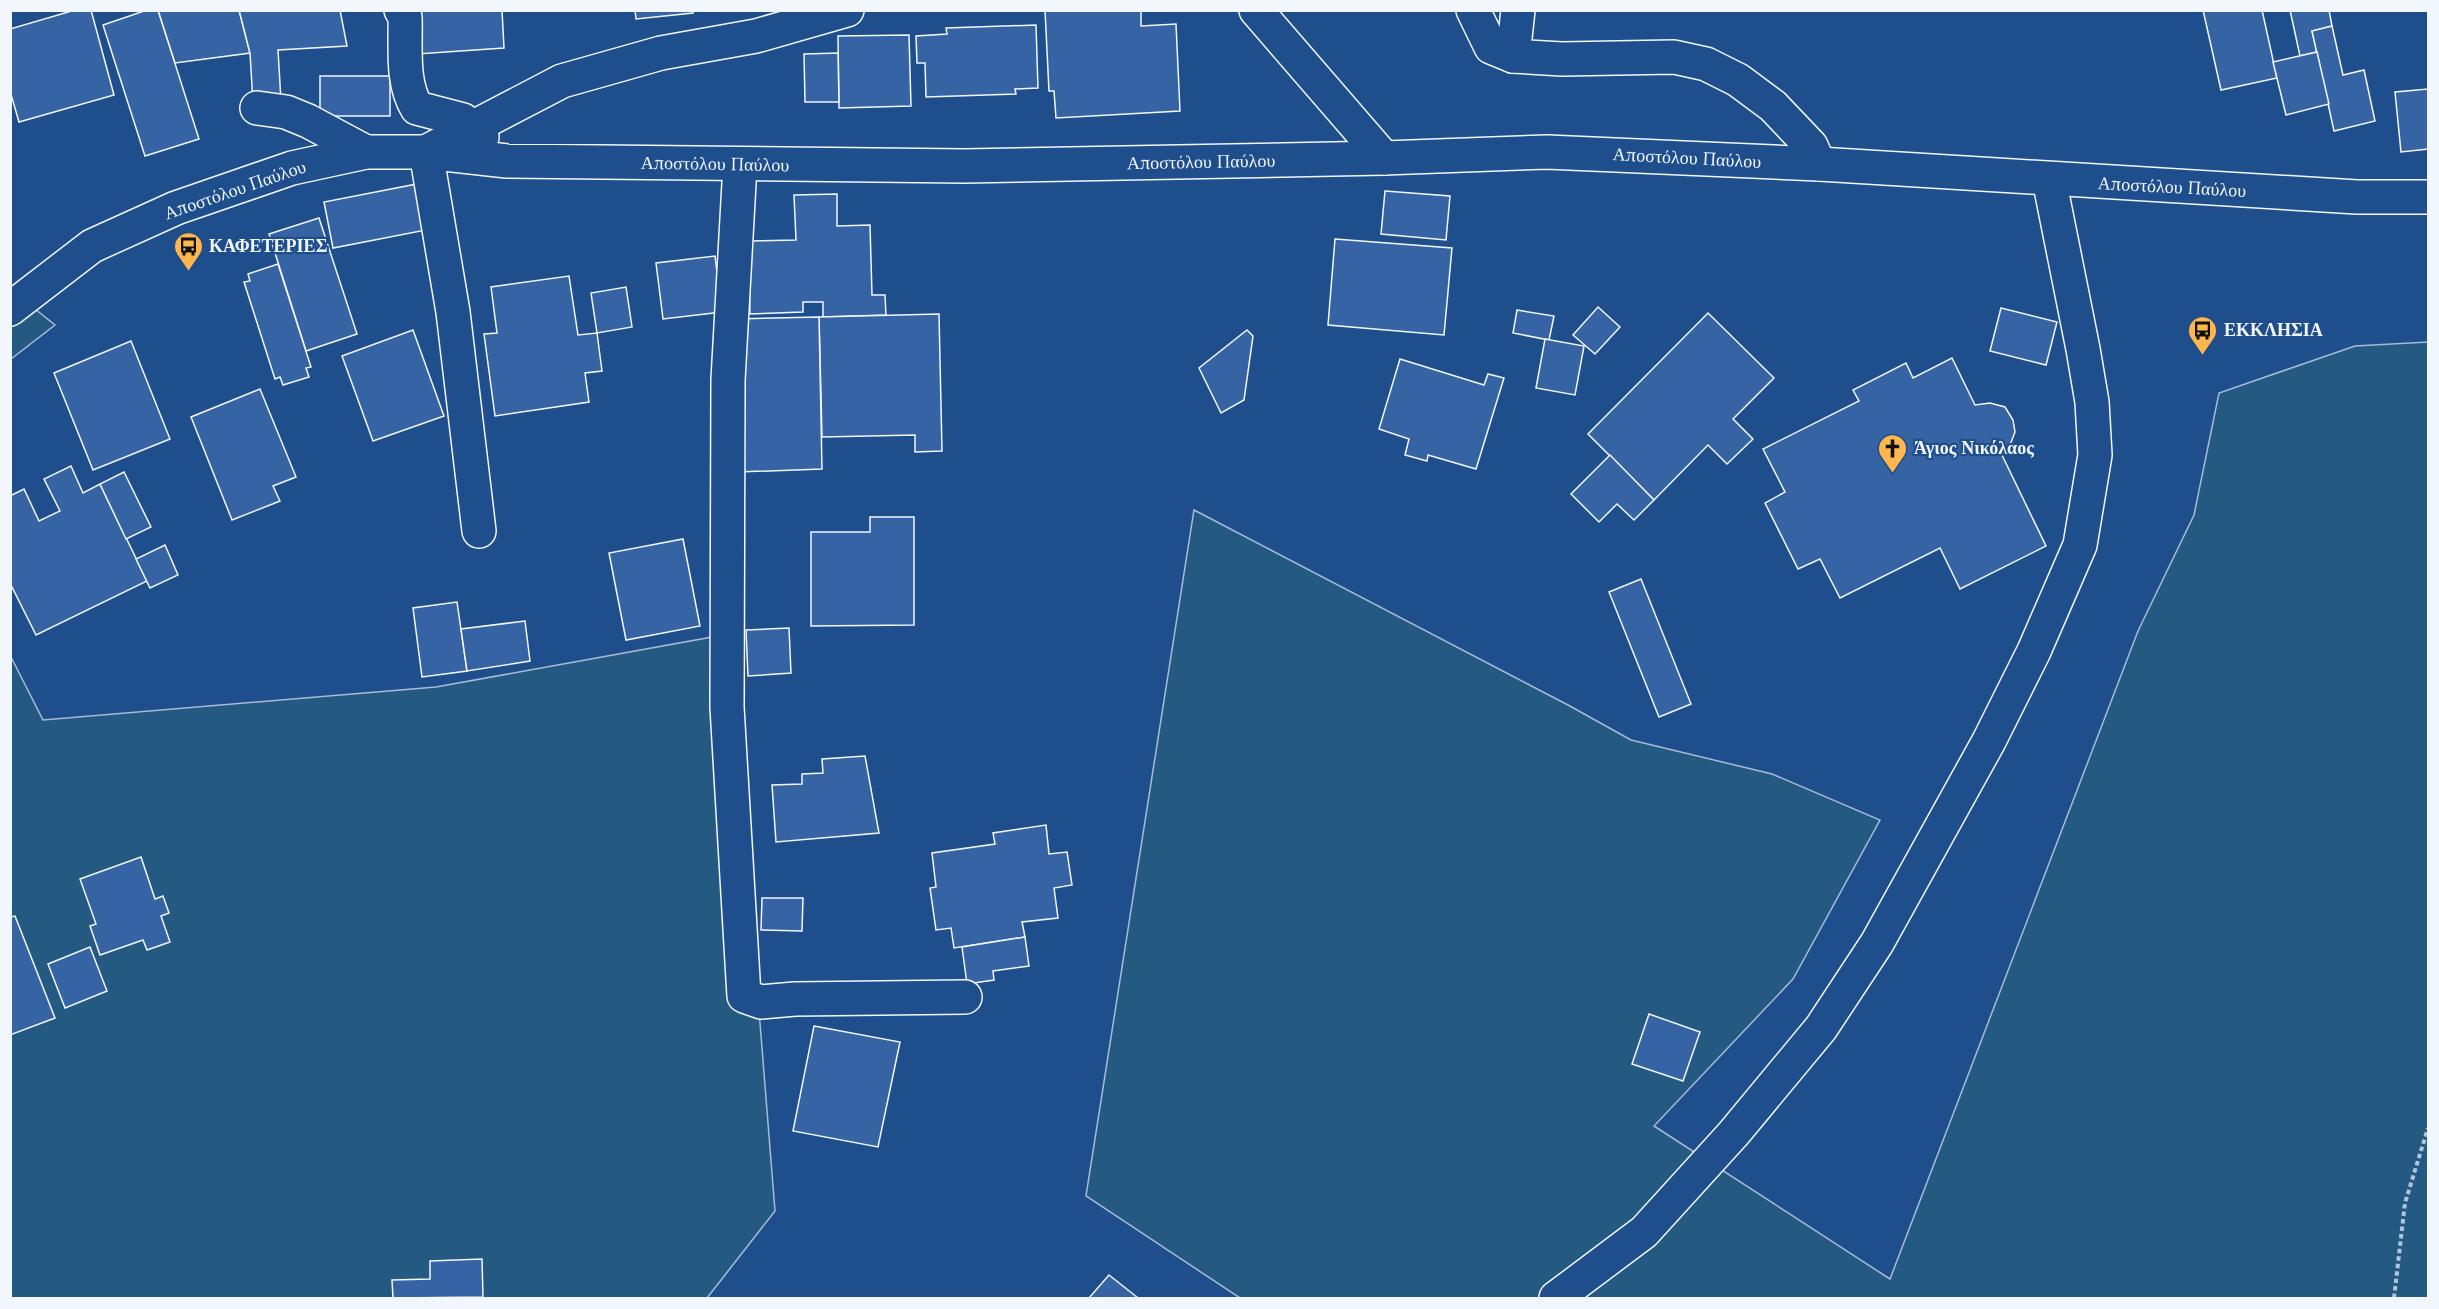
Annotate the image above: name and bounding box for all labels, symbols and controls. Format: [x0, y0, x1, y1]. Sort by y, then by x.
street label: Αποστόλου Παύλου [1612, 142, 1762, 173]
street label: Αποστόλου Παύλου [1127, 149, 1275, 174]
street label: Αποστόλου Παύλου [641, 151, 789, 176]
street label: Αποστόλου Παύλου [161, 154, 309, 225]
street label: Αποστόλου Παύλου [2097, 171, 2247, 202]
bus stop icon: ΚΑΦΕΤΕΡΙΕΣ [172, 230, 204, 272]
place label: ΚΑΦΕΤΕΡΙΕΣ [209, 234, 327, 257]
bus stop icon: ΕΚΚΛΗΣΙΑ [2187, 314, 2219, 356]
place label: ΕΚΚΛΗΣΙΑ [2224, 318, 2323, 341]
church icon: Άγιος Νικόλαος [1877, 432, 1909, 474]
place label: Άγιος Νικόλαος [1914, 436, 2034, 459]

